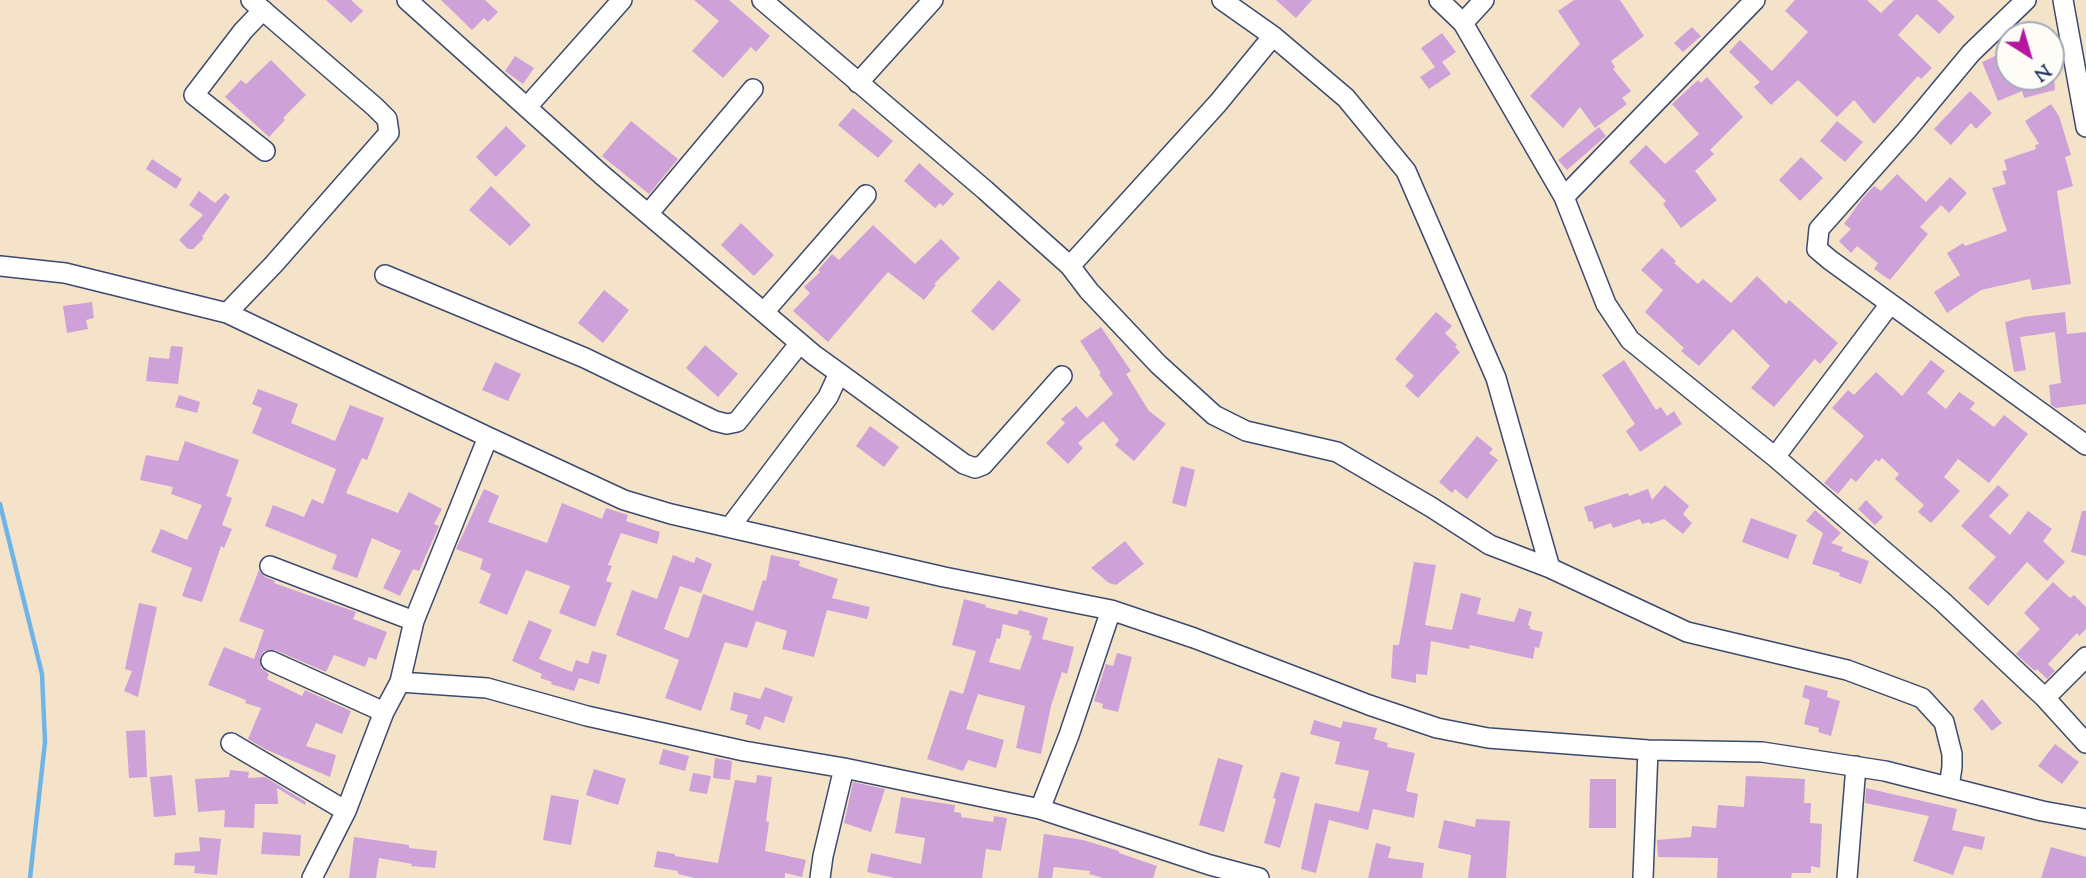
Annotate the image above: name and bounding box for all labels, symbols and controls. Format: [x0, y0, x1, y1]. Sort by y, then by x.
north arrow [1995, 21, 2065, 91]
text: N [2028, 56, 2056, 87]

